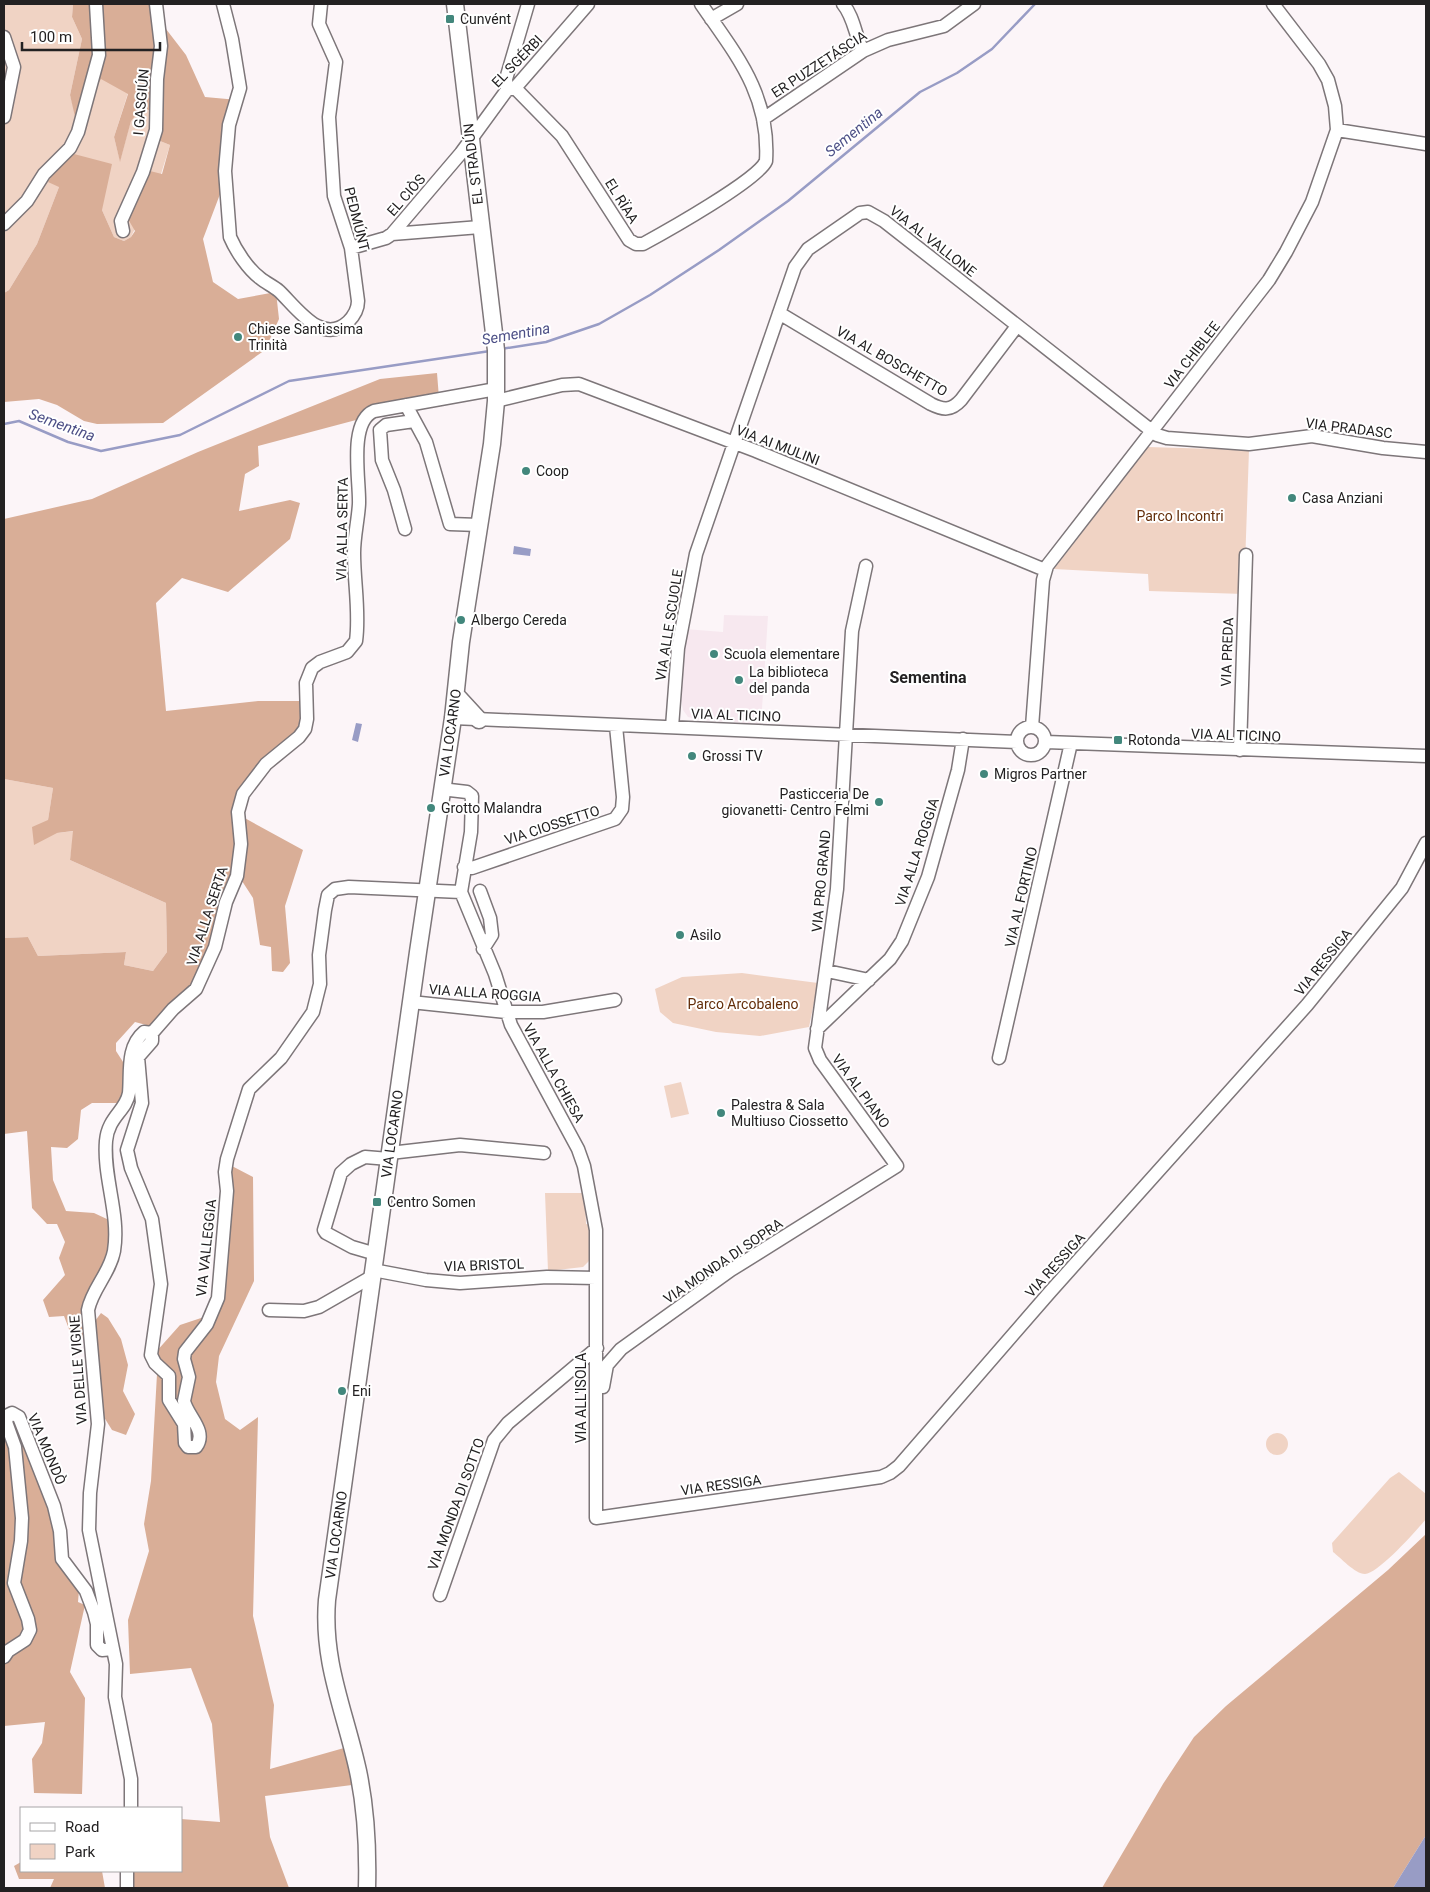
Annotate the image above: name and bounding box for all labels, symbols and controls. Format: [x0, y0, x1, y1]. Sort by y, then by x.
place label: Cunvént [460, 11, 511, 27]
marker: Cunvént [444, 13, 456, 25]
scale bar [22, 20, 160, 52]
street label: ER PUZZETÁSCIA [768, 26, 870, 101]
text: 100 m [30, 28, 72, 46]
street label: EL SGÉRBI [488, 31, 546, 90]
street label: I GASGIÚN [129, 68, 152, 136]
water label: Sementina [821, 103, 887, 161]
street label: EL STRADÚN [459, 123, 486, 206]
street label: EL CIÒS [383, 170, 428, 219]
street label: EL RÏAA [602, 176, 642, 226]
street label: PEDMÚNT [341, 185, 374, 253]
street label: VIA AL VALLONE [887, 202, 979, 280]
street label: VIA CHIBLEE [1161, 318, 1223, 392]
water label: Sementina [480, 319, 552, 349]
place label: Chiese Santissima Trinità [248, 321, 363, 353]
street label: VIA AL BOSCHETTO [834, 323, 950, 399]
marker: Chiese Santissima Trinità [232, 331, 244, 343]
water label: Sementina [26, 405, 98, 445]
street label: VIA PRADASC [1305, 415, 1393, 441]
street label: VIA AI MULINI [734, 422, 822, 468]
place label: Coop [536, 463, 569, 479]
marker: Coop [520, 465, 532, 477]
street label: VIA ALLA SERTA [333, 477, 351, 581]
place label: Casa Anziani [1302, 490, 1383, 506]
marker: Casa Anziani [1286, 492, 1298, 504]
park label: Parco Incontri [1136, 508, 1224, 524]
street label: VIA ALLE SCUOLE [652, 568, 686, 682]
place label: Albergo Cereda [471, 612, 567, 628]
marker: Albergo Cereda [455, 614, 467, 626]
street label: VIA PREDA [1218, 617, 1236, 687]
place label: Scuola elementare [724, 646, 840, 662]
marker: Scuola elementare [708, 648, 720, 660]
place label: La biblioteca del panda [749, 664, 829, 696]
district label: Sementina [889, 668, 967, 687]
marker: La biblioteca del panda [733, 674, 745, 686]
street label: VIA LOCARNO [436, 688, 464, 778]
street label: VIA AL TICINO [691, 705, 781, 725]
street label: VIA AL TICINO [1191, 725, 1281, 745]
place label: Rotonda [1128, 732, 1180, 748]
marker: Rotonda [1112, 734, 1124, 746]
place label: Grossi TV [702, 748, 763, 764]
marker: Grossi TV [686, 750, 698, 762]
place label: Migros Partner [994, 766, 1087, 782]
marker: Migros Partner [978, 768, 990, 780]
place label: Pasticceria De giovanetti- Centro Felmi [721, 786, 869, 818]
marker: Pasticceria De giovanetti- Centro Felmi [873, 796, 885, 808]
street label: VIA ALLA ROGGIA [892, 796, 942, 908]
place label: Grotto Malandra [441, 800, 542, 816]
marker: Grotto Malandra [425, 802, 437, 814]
street label: VIA CIOSSETTO [502, 802, 602, 848]
street label: VIA PRO GRAND [809, 829, 833, 933]
street label: VIA AL FORTINO [1002, 845, 1040, 949]
street label: VIA ALLA SERTA [183, 864, 231, 968]
street label: VIA RESSIGA [1291, 925, 1355, 999]
place label: Asilo [690, 927, 721, 943]
marker: Asilo [674, 929, 686, 941]
street label: VIA ALLA ROGGIA [428, 981, 542, 1005]
park label: Parco Arcobaleno [688, 996, 798, 1012]
street label: VIA ALLA CHIESA [520, 1021, 588, 1125]
street label: VIA AL PIANO [829, 1051, 893, 1131]
street label: VIA LOCARNO [378, 1089, 406, 1179]
place label: Palestra & Sala Multiuso Ciossetto [731, 1097, 848, 1129]
marker: Palestra & Sala Multiuso Ciossetto [715, 1107, 727, 1119]
place label: Centro Somen [387, 1194, 476, 1210]
marker: Centro Somen [371, 1196, 383, 1208]
street label: VIA VALLEGGIA [193, 1198, 219, 1298]
street label: VIA MONDA DI SOPRA [661, 1215, 785, 1307]
street label: VIA RESSIGA [1022, 1229, 1088, 1301]
street label: VIA BRISTOL [444, 1256, 525, 1274]
street label: VIA DELLE VIGNE [66, 1315, 90, 1425]
street label: VIA ALL'ISOLA [573, 1353, 589, 1443]
place label: Eni [352, 1383, 371, 1399]
marker: Eni [336, 1385, 348, 1397]
street label: VIA MONDÒ [25, 1410, 70, 1487]
street label: VIA MONDA DI SOTTO [425, 1436, 487, 1572]
street label: VIA RESSIGA [680, 1471, 762, 1499]
street label: VIA LOCARNO [322, 1490, 350, 1580]
legend [20, 1807, 182, 1872]
text: Road [65, 1818, 99, 1836]
text: Park [65, 1843, 96, 1861]

